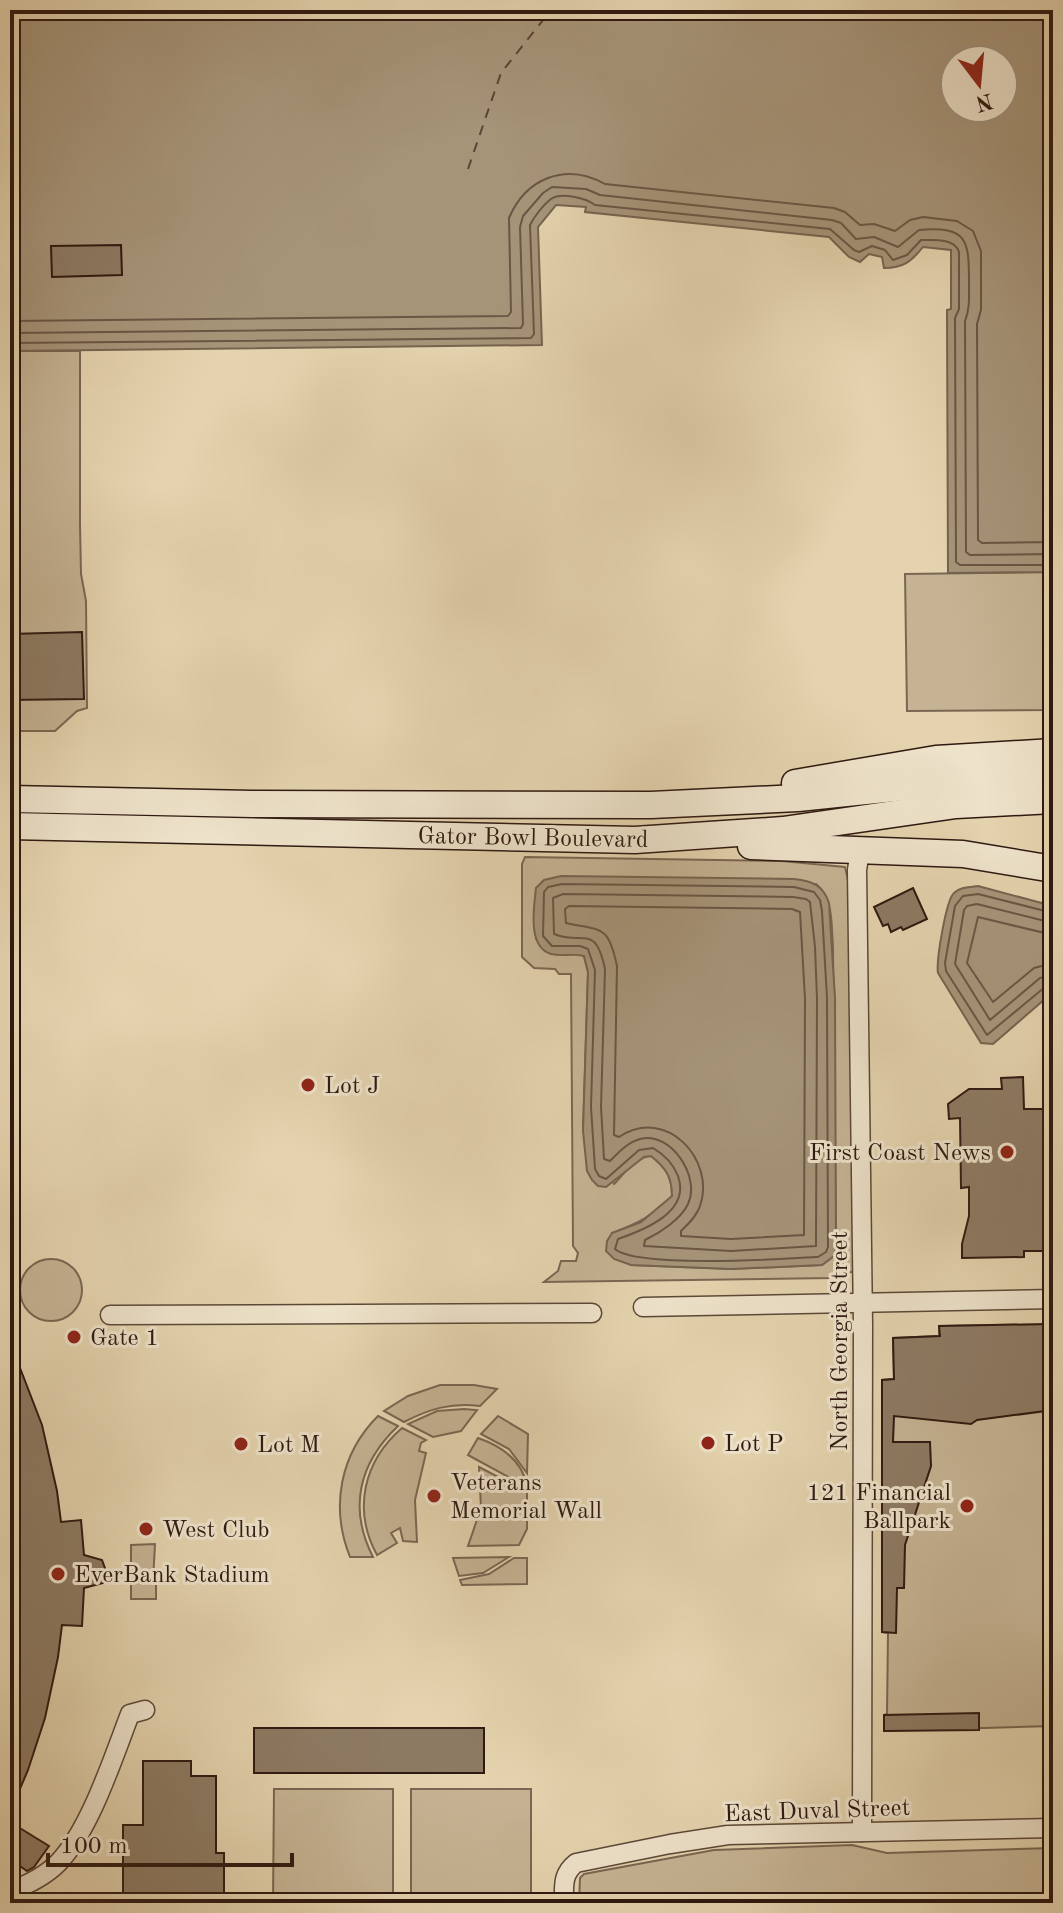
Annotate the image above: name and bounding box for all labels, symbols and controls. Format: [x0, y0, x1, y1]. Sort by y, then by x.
north arrow [939, 44, 1019, 124]
text: N [973, 88, 995, 114]
street label: Gator Bowl Boulevard [417, 825, 649, 853]
place label: Lot J [324, 1075, 380, 1099]
marker: Lot J [299, 1076, 317, 1094]
place label: First Coast News [809, 1142, 991, 1166]
marker: First Coast News [998, 1143, 1016, 1161]
street label: North Georgia Street [829, 1231, 853, 1451]
place label: Gate 1 [90, 1327, 159, 1351]
marker: Gate 1 [65, 1328, 83, 1346]
place label: Lot P [724, 1433, 783, 1457]
place label: Lot M [257, 1434, 320, 1458]
marker: Lot P [699, 1434, 717, 1452]
marker: Lot M [232, 1435, 250, 1453]
place label: Veterans Memorial Wall [450, 1472, 602, 1524]
place label: 121 Financial Ballpark [807, 1482, 951, 1534]
marker: Veterans Memorial Wall [425, 1487, 443, 1505]
marker: 121 Financial Ballpark [958, 1497, 976, 1515]
place label: West Club [162, 1519, 270, 1543]
marker: West Club [137, 1520, 155, 1538]
place label: EverBank Stadium [74, 1564, 270, 1588]
marker: EverBank Stadium [49, 1565, 67, 1583]
street label: East Duval Street [724, 1797, 910, 1827]
scale bar [48, 1817, 292, 1867]
text: 100 m [60, 1835, 128, 1859]

